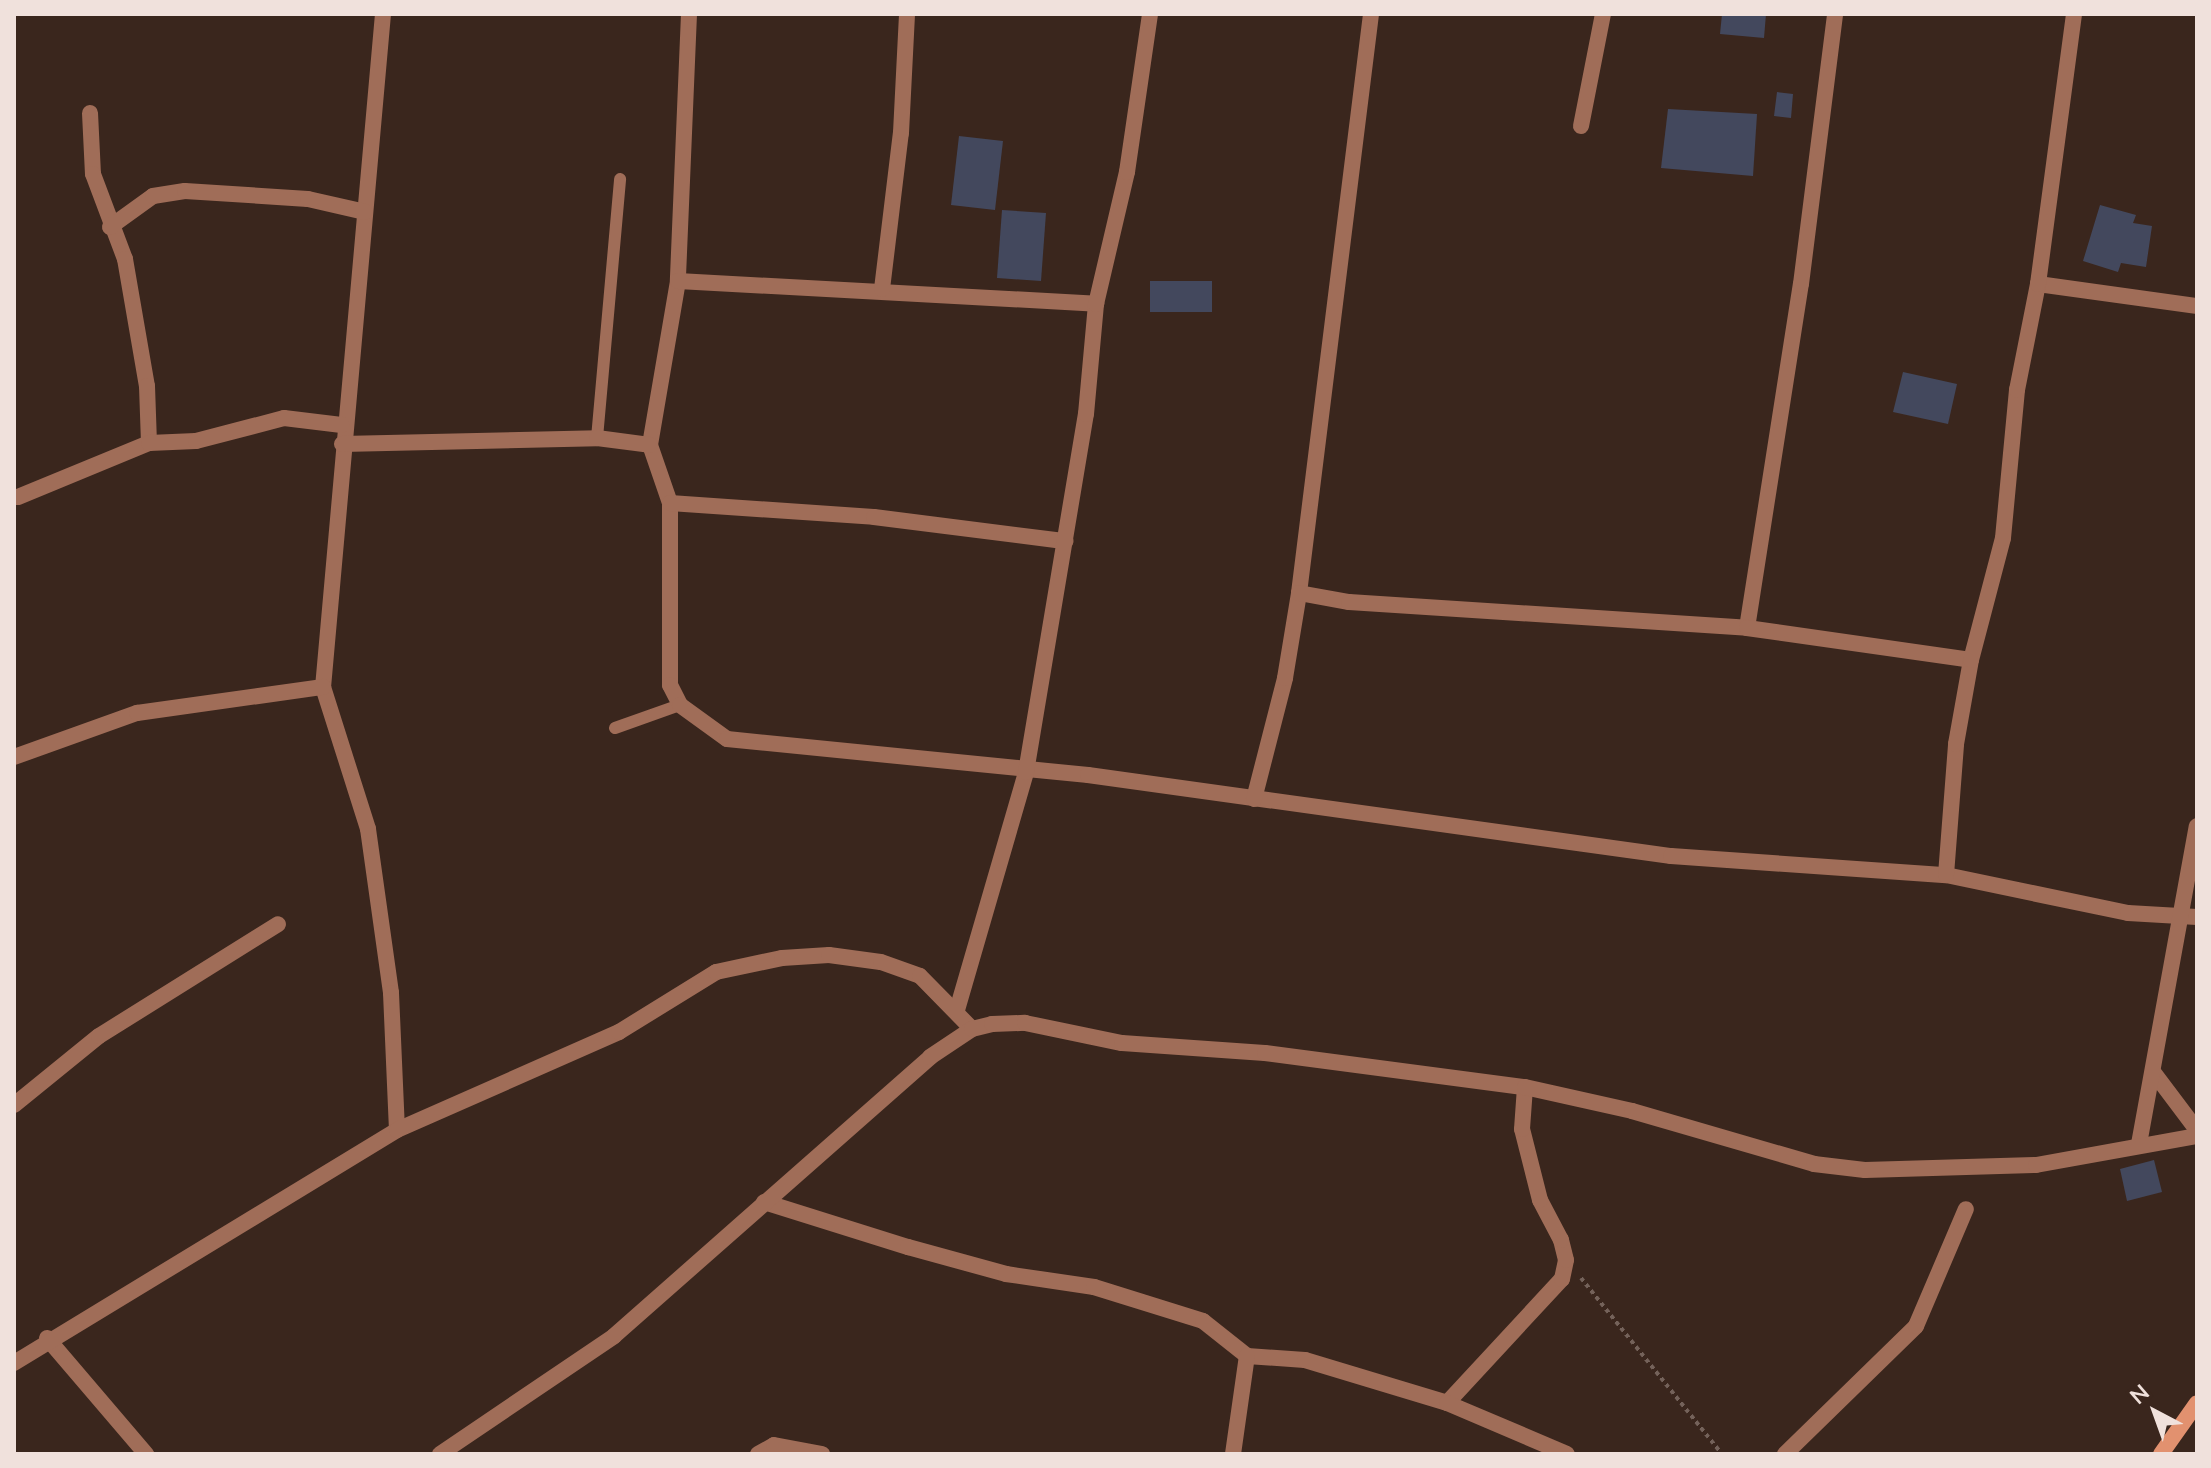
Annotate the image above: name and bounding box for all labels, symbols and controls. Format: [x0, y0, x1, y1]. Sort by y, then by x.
north arrow [2115, 1372, 2195, 1452]
text: N [2124, 1378, 2155, 1410]

